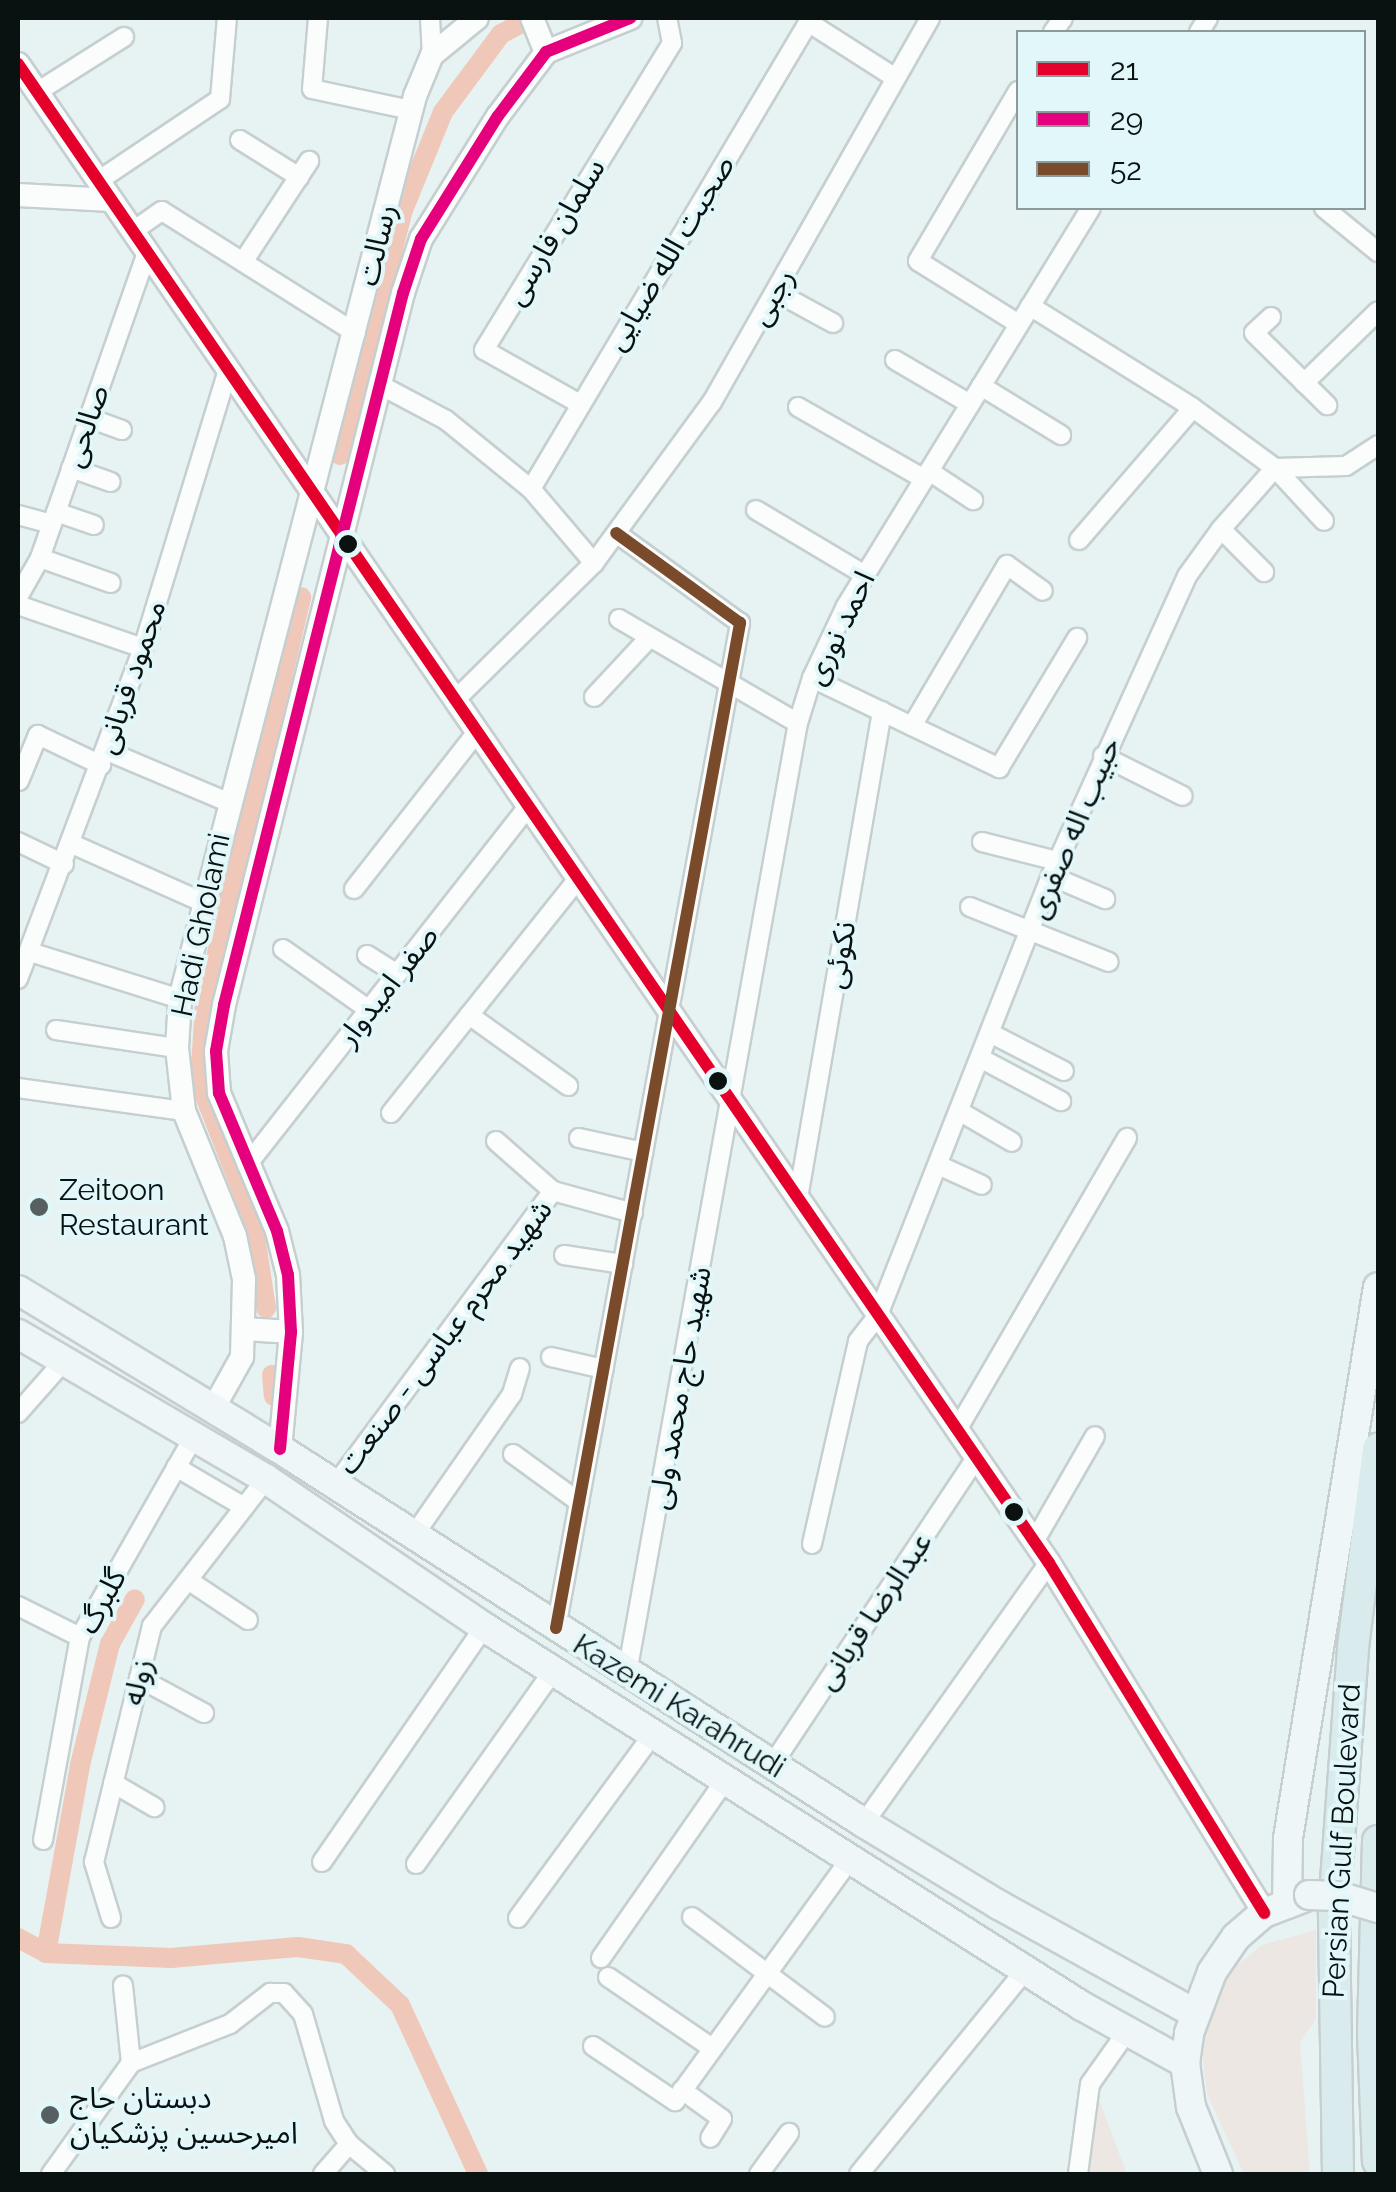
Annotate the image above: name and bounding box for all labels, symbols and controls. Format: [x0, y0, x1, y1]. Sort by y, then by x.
legend [1016, 30, 1366, 210]
text: 21 [1110, 52, 1138, 87]
text: 29 [1110, 102, 1143, 137]
street label: صحبت الله ضیایی [598, 149, 742, 357]
street label: سلمان فارسی [497, 152, 613, 312]
text: 52 [1110, 152, 1142, 187]
street label: رسالت [350, 200, 404, 290]
street label: رجبی [741, 262, 803, 332]
street label: صالحی [55, 380, 117, 472]
unlabelled marker [338, 534, 358, 554]
street label: احمد نوری [797, 565, 883, 691]
street label: محمود قربانی [88, 596, 174, 758]
street label: حبیب اله صفری [1020, 732, 1128, 924]
street label: Hadi Gholami [164, 830, 238, 1020]
street label: صفر امیدوار [330, 919, 446, 1053]
street label: نکوئی [816, 919, 864, 991]
unlabelled marker [708, 1071, 728, 1091]
place label: Zeitoon Restaurant [59, 1172, 209, 1242]
street label: شهید محرم عباسی - صنعت [330, 1193, 560, 1481]
marker: Zeitoon Restaurant [28, 1196, 50, 1218]
street label: شهید حاج محمد ولی [641, 1264, 719, 1512]
unlabelled marker [1004, 1502, 1024, 1522]
street label: عبدالرضا قربانی [808, 1525, 940, 1697]
street label: گلبرگ [70, 1562, 134, 1640]
street label: Kazemi Karahrudi [566, 1626, 792, 1786]
street label: زوله [115, 1655, 161, 1709]
street label: Persian Gulf Boulevard [1316, 1682, 1368, 2000]
place label: دبستان حاج امیرحسین پزشکیان [70, 2080, 298, 2150]
marker: دبستان حاج امیرحسین پزشکیان [39, 2104, 61, 2126]

